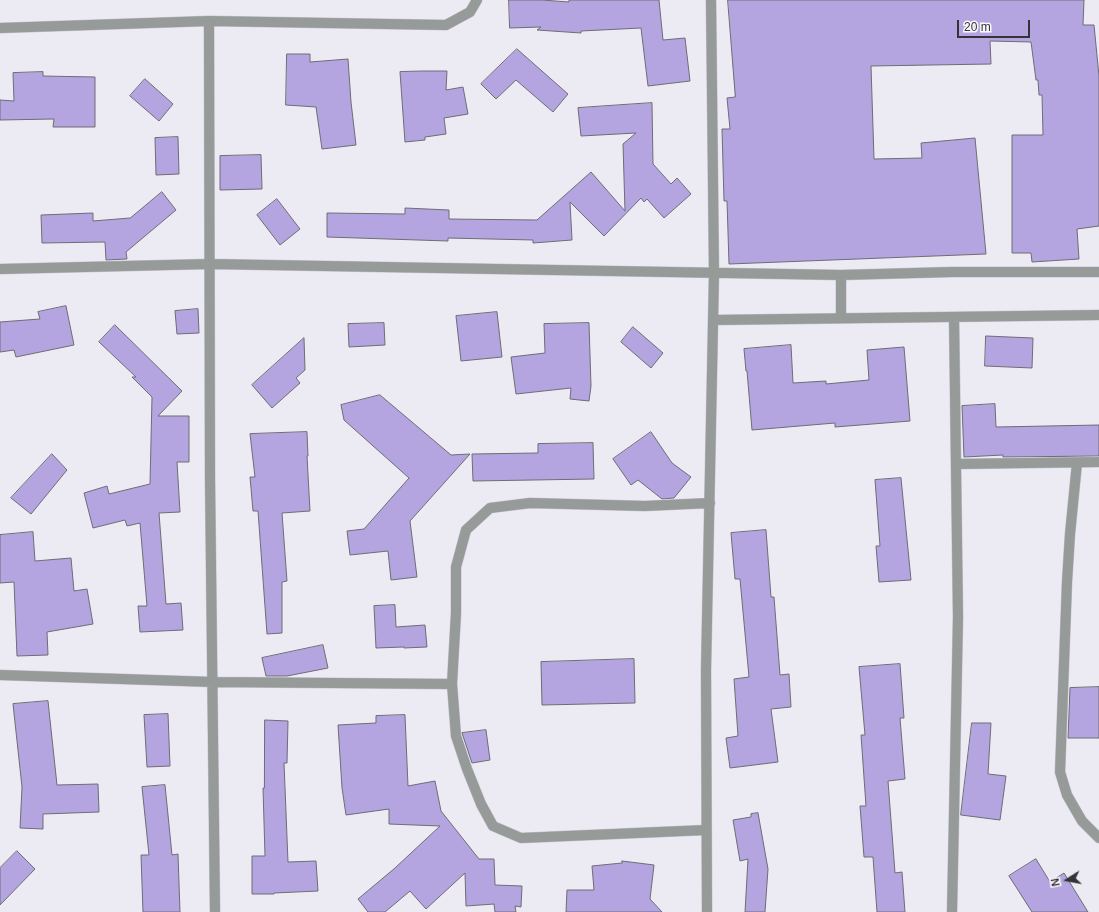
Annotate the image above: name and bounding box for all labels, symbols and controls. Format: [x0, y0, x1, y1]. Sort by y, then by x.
scale bar [959, 12, 1032, 38]
text: 20 m [964, 20, 991, 34]
north arrow [1047, 860, 1087, 900]
text: N [1049, 877, 1062, 887]

